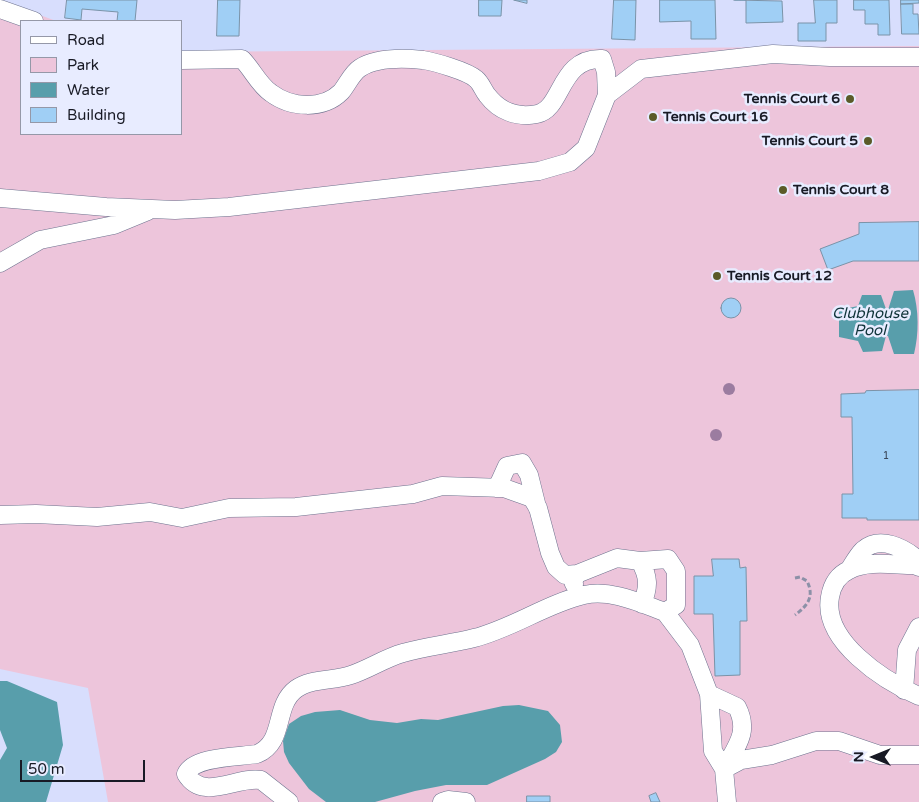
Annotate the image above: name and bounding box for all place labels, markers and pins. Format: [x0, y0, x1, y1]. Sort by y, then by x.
place label: Tennis Court 6 [744, 91, 840, 107]
marker: Tennis Court 6 [844, 93, 856, 105]
place label: Tennis Court 16 [663, 109, 768, 125]
marker: Tennis Court 16 [647, 111, 659, 123]
place label: Tennis Court 5 [762, 133, 858, 149]
marker: Tennis Court 5 [862, 135, 874, 147]
place label: Tennis Court 8 [793, 182, 889, 198]
marker: Tennis Court 8 [777, 184, 789, 196]
place label: Tennis Court 12 [727, 268, 832, 284]
marker: Tennis Court 12 [711, 270, 723, 282]

